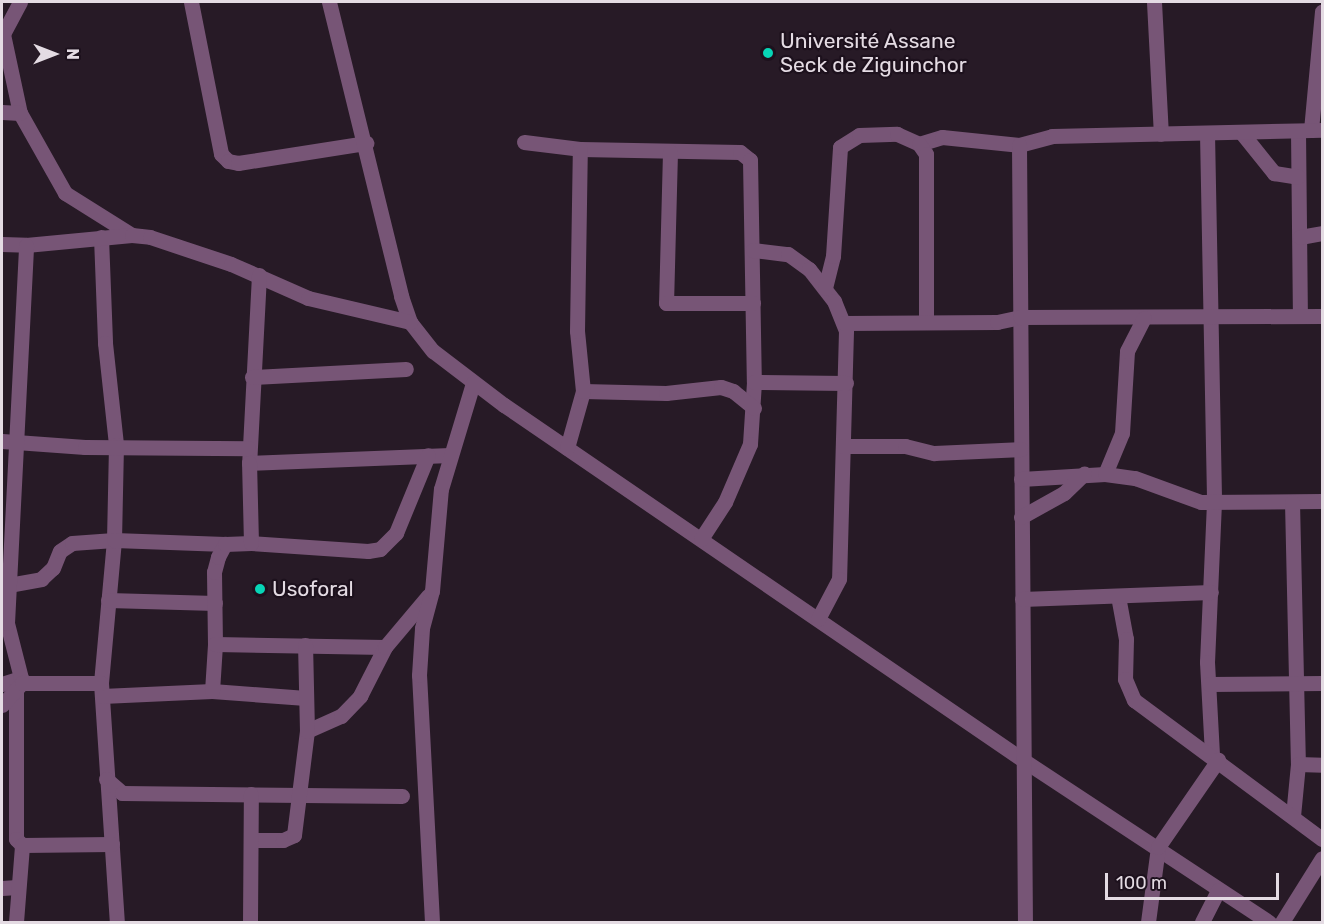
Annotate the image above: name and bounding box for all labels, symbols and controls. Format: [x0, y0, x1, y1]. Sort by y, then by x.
north arrow [24, 24, 84, 84]
place label: Université Assane Seck de Ziguinchor [780, 28, 967, 78]
marker: Université Assane Seck de Ziguinchor [761, 46, 775, 60]
text: N [63, 48, 82, 60]
place label: Usoforal [272, 576, 354, 602]
marker: Usoforal [253, 582, 267, 596]
scale bar [1108, 861, 1282, 899]
text: 100 m [1116, 872, 1167, 894]

